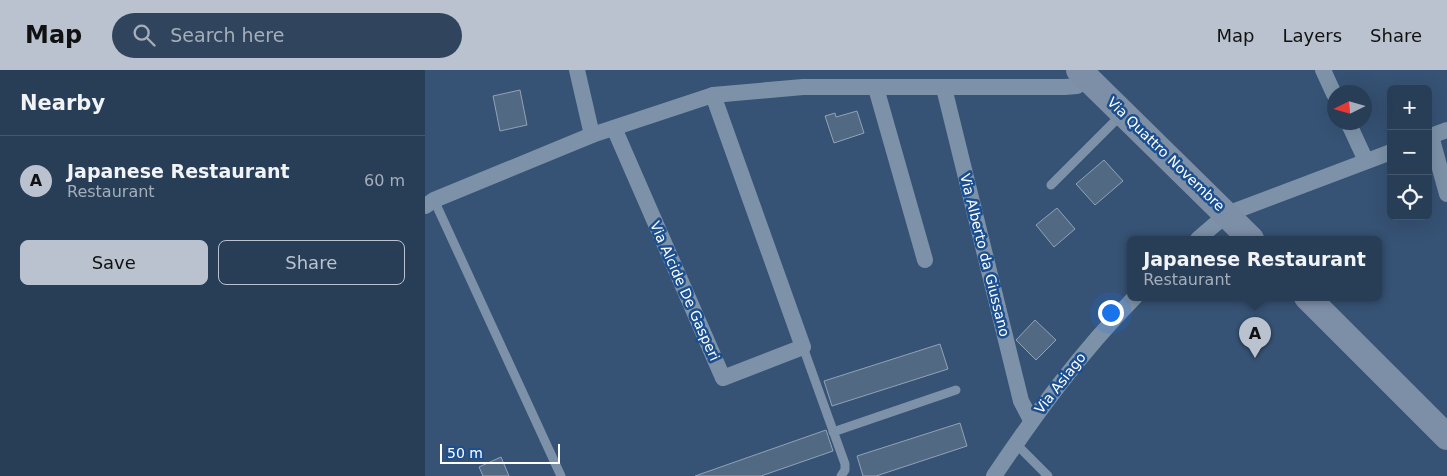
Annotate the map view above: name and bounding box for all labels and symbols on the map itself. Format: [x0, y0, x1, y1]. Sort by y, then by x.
north arrow [1327, 85, 1372, 130]
street label: Via Quattro Novembre [1104, 94, 1228, 214]
street label: Via Alberto da Giussano [957, 172, 1013, 338]
street label: Via Alcide De Gasperi [647, 219, 723, 363]
your location [1098, 300, 1124, 326]
pin: A [1239, 317, 1271, 358]
street label: Via Asiago [1031, 349, 1089, 417]
scale bar [440, 441, 560, 464]

